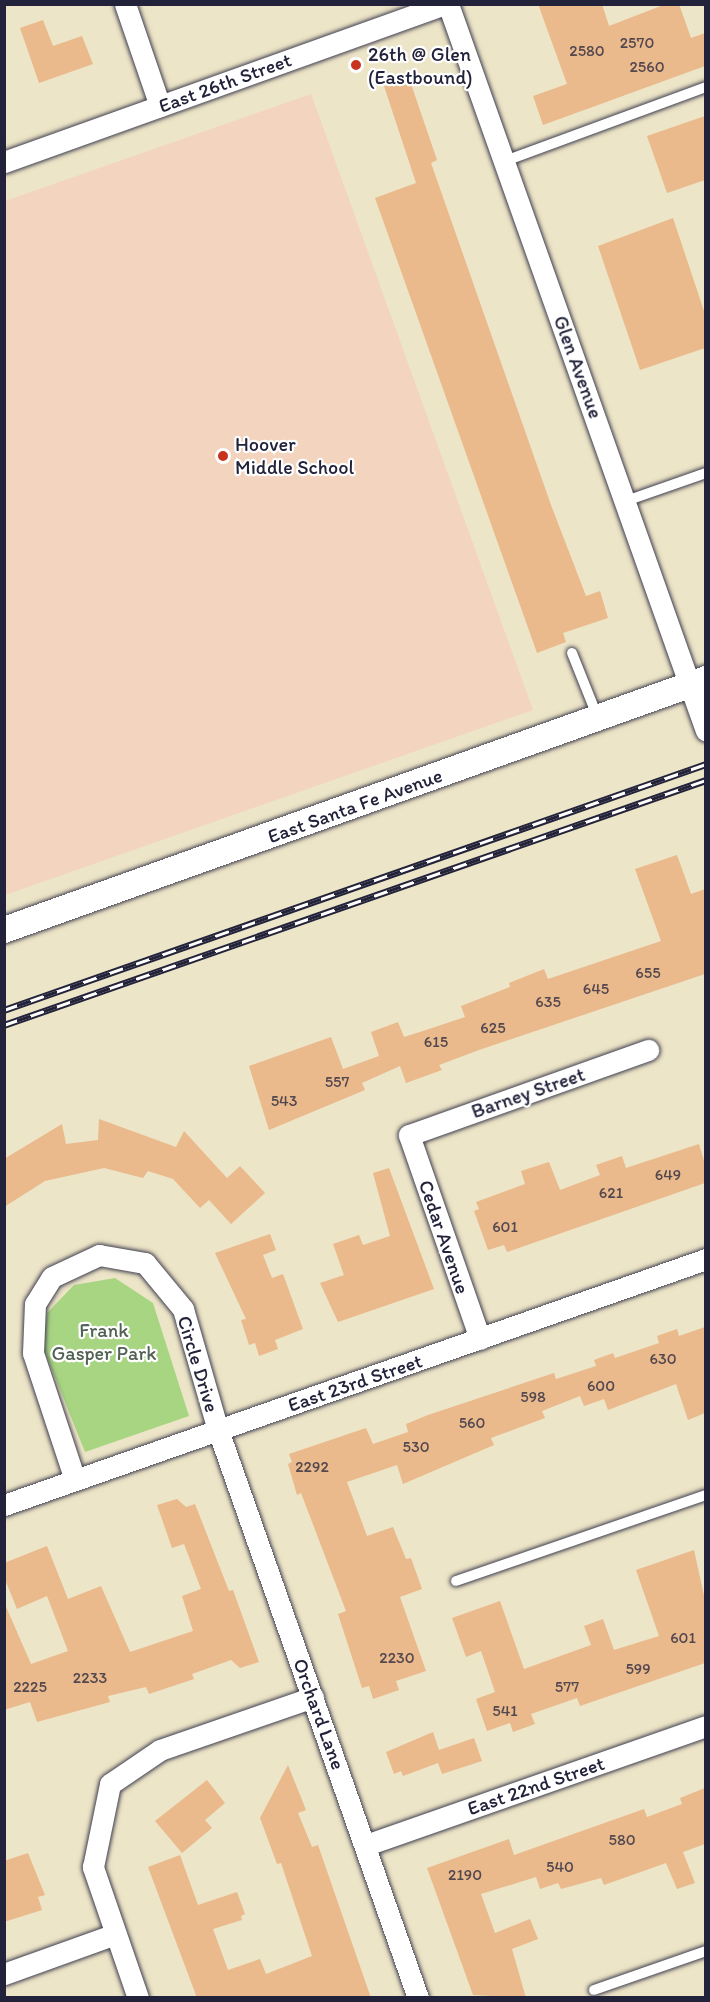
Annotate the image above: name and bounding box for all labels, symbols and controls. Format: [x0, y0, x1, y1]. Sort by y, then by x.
house number: 2570 [620, 33, 654, 53]
house number: 2580 [569, 41, 605, 61]
place label: 26th @ Glen (Eastbound) [368, 42, 473, 89]
street label: East 26th Street [156, 48, 294, 118]
house number: 2560 [629, 57, 665, 77]
marker: 26th @ Glen (Eastbound) [349, 58, 363, 72]
street label: Glen Avenue [548, 313, 608, 421]
place label: Hoover Middle School [235, 432, 354, 479]
marker: Hoover Middle School [216, 449, 230, 463]
street label: East Santa Fe Avenue [265, 763, 445, 849]
house number: 655 [635, 963, 661, 983]
house number: 645 [583, 979, 609, 999]
house number: 635 [535, 992, 561, 1012]
house number: 625 [480, 1018, 506, 1038]
house number: 615 [424, 1032, 448, 1052]
street label: Barney Street [468, 1062, 588, 1124]
house number: 557 [325, 1072, 349, 1092]
house number: 543 [271, 1091, 297, 1111]
house number: 649 [655, 1165, 681, 1185]
street label: Cedar Avenue [413, 1177, 475, 1297]
house number: 621 [599, 1183, 623, 1203]
house number: 601 [492, 1217, 518, 1237]
street label: Circle Drive [172, 1313, 224, 1415]
park label: Frank Gasper Park [52, 1318, 156, 1365]
street label: East 23rd Street [285, 1349, 425, 1417]
house number: 630 [649, 1349, 677, 1369]
house number: 600 [587, 1376, 615, 1396]
house number: 598 [520, 1387, 546, 1407]
house number: 560 [459, 1413, 485, 1433]
house number: 530 [403, 1437, 429, 1457]
house number: 2292 [295, 1457, 329, 1477]
house number: 601 [670, 1628, 696, 1648]
house number: 2230 [379, 1648, 415, 1668]
street label: Orchard Lane [288, 1655, 350, 1773]
house number: 599 [625, 1659, 651, 1679]
house number: 2233 [73, 1668, 107, 1688]
house number: 2225 [13, 1677, 47, 1697]
house number: 577 [555, 1677, 579, 1697]
house number: 541 [492, 1701, 518, 1721]
street label: East 22nd Street [465, 1751, 607, 1821]
house number: 580 [608, 1830, 636, 1850]
house number: 540 [546, 1857, 574, 1877]
house number: 2190 [448, 1865, 482, 1885]

